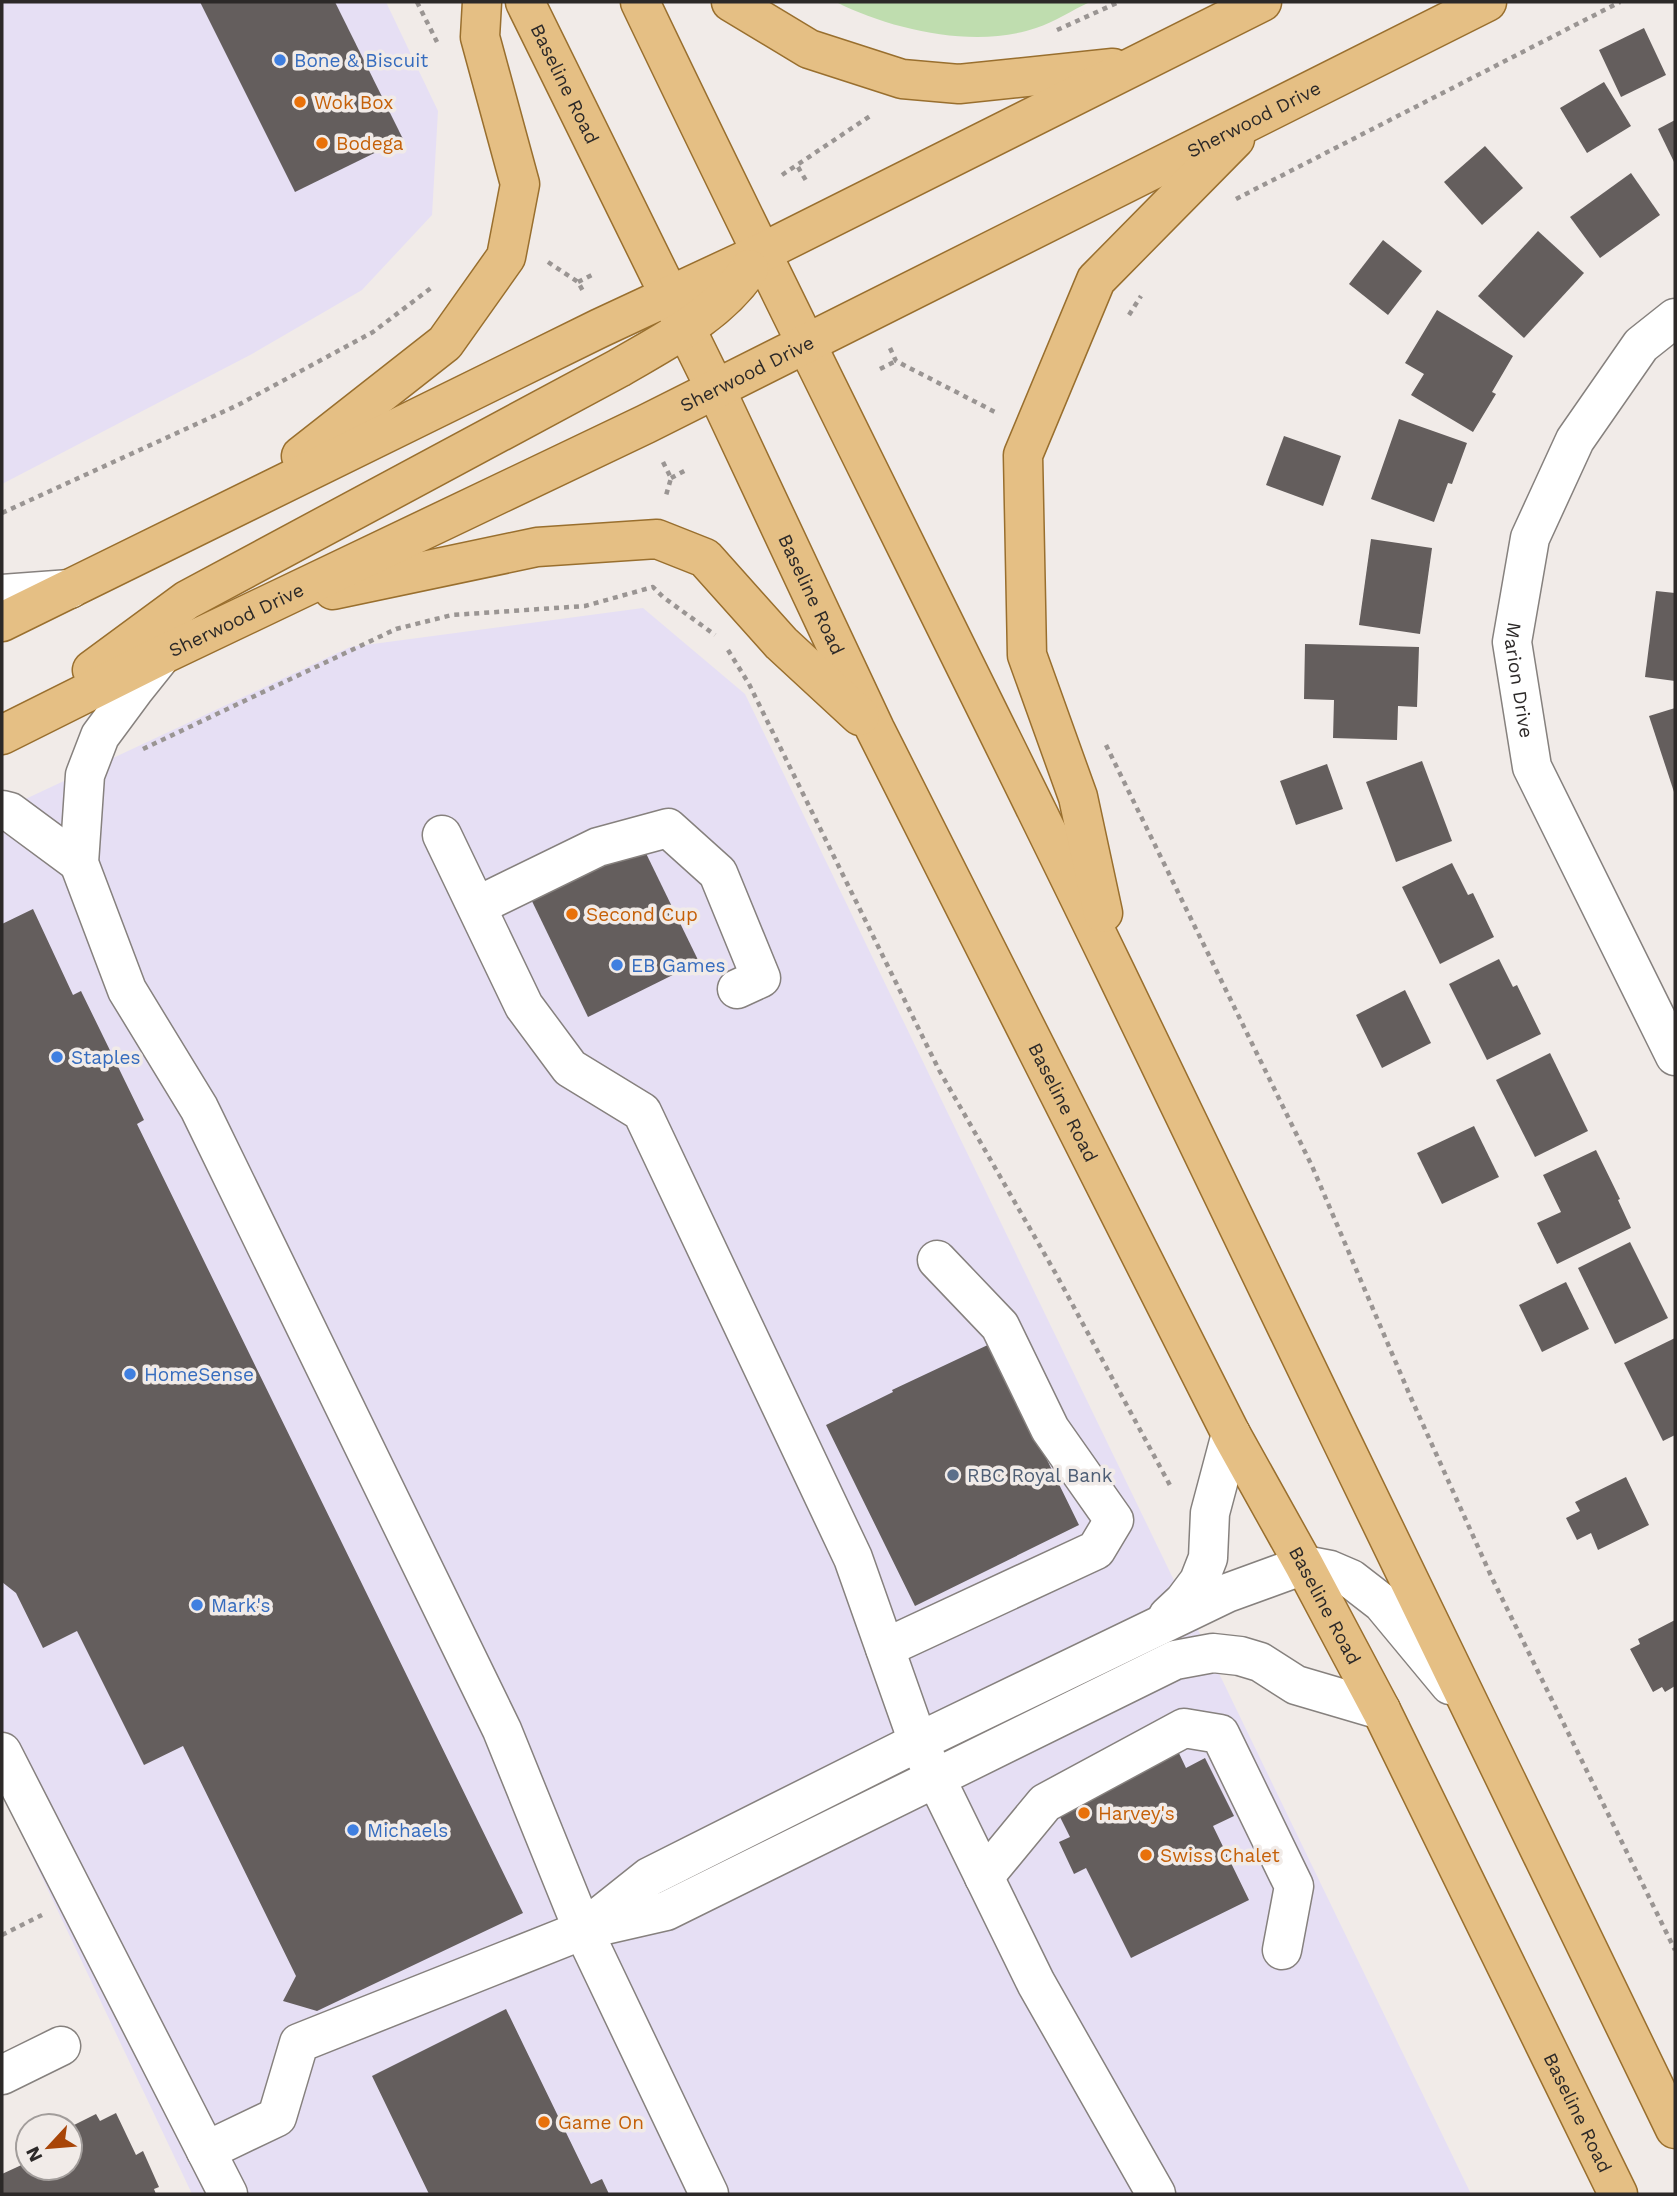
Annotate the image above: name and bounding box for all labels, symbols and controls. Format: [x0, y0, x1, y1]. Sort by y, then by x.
street label: Baseline Road [526, 20, 604, 148]
place label: Bone & Biscuit [294, 49, 428, 72]
marker: Bone & Biscuit [272, 52, 288, 68]
street label: Sherwood Drive [1183, 76, 1325, 163]
place label: Wok Box [314, 91, 393, 114]
marker: Wok Box [292, 94, 308, 110]
place label: Bodega [336, 132, 404, 155]
marker: Bodega [314, 135, 330, 151]
street label: Sherwood Drive [676, 331, 818, 417]
street label: Baseline Road [773, 530, 849, 658]
street label: Sherwood Drive [165, 578, 308, 662]
street label: Marion Drive [1500, 620, 1538, 740]
place label: Second Cup [586, 903, 698, 926]
marker: Second Cup [564, 906, 580, 922]
place label: EB Games [631, 954, 726, 977]
marker: EB Games [609, 957, 625, 973]
street label: Baseline Road [1023, 1039, 1103, 1166]
place label: Staples [71, 1046, 141, 1069]
marker: Staples [49, 1049, 65, 1065]
place label: HomeSense [144, 1363, 254, 1386]
marker: HomeSense [122, 1366, 138, 1382]
place label: RBC Royal Bank [967, 1464, 1113, 1487]
marker: RBC Royal Bank [945, 1467, 961, 1483]
street label: Baseline Road [1284, 1542, 1366, 1668]
place label: Mark's [211, 1594, 271, 1617]
marker: Mark's [189, 1597, 205, 1613]
place label: Harvey's [1098, 1802, 1175, 1825]
marker: Harvey's [1076, 1805, 1092, 1821]
place label: Michaels [367, 1819, 448, 1842]
marker: Michaels [345, 1822, 361, 1838]
place label: Swiss Chalet [1160, 1844, 1280, 1867]
marker: Swiss Chalet [1138, 1847, 1154, 1863]
street label: Baseline Road [1539, 2049, 1617, 2176]
place label: Game On [558, 2111, 644, 2134]
north arrow [14, 2112, 84, 2182]
marker: Game On [536, 2114, 552, 2130]
text: N [21, 2143, 48, 2166]

